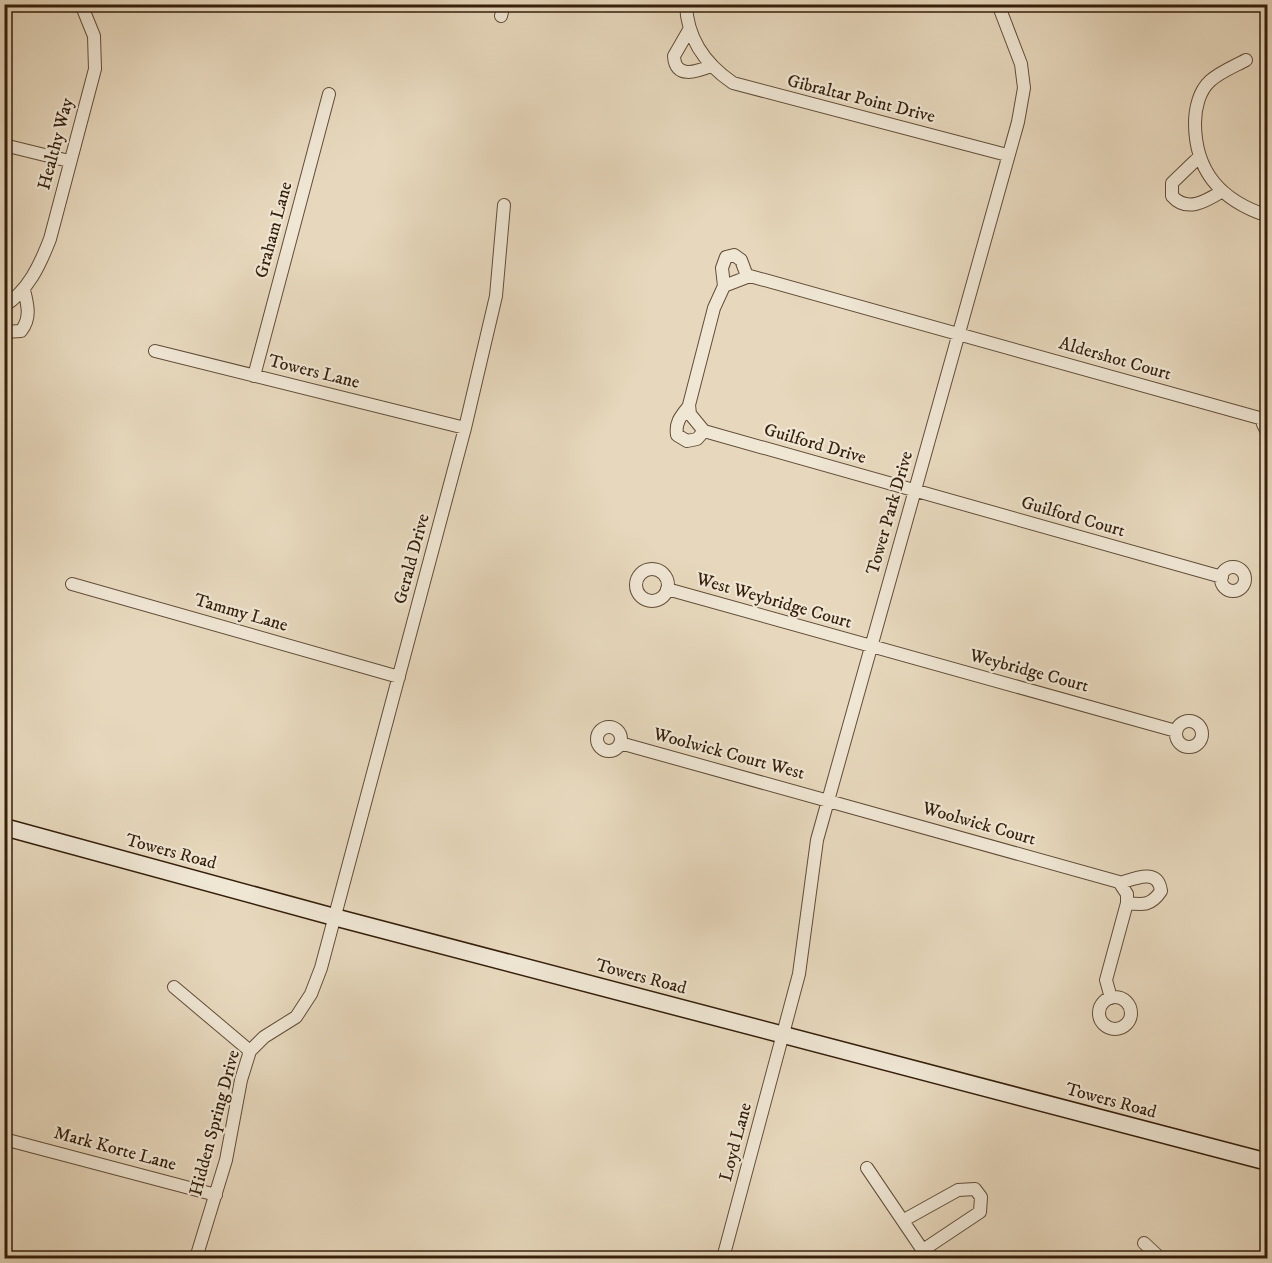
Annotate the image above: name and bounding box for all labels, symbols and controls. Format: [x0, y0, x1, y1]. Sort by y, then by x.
street label: Gibraltar Point Drive [785, 70, 937, 128]
street label: Healthy Way [33, 95, 79, 192]
street label: Graham Lane [251, 179, 297, 281]
street label: Aldershot Court [1056, 332, 1174, 386]
street label: Towers Lane [266, 350, 362, 394]
street label: Guilford Drive [761, 419, 869, 469]
street label: Tower Park Drive [862, 449, 918, 577]
street label: Guilford Court [1019, 492, 1128, 542]
street label: Gerald Drive [389, 511, 435, 607]
street label: West Weybridge Court [693, 568, 855, 634]
street label: Tammy Lane [192, 589, 290, 637]
street label: Weybridge Court [966, 644, 1091, 698]
street label: Woolwick Court West [650, 723, 807, 785]
street label: Woolwick Court [919, 797, 1038, 851]
street label: Towers Road [123, 829, 219, 875]
street label: Towers Road [593, 954, 689, 1000]
street label: Hidden Spring Drive [185, 1048, 245, 1198]
street label: Towers Road [1063, 1078, 1159, 1124]
street label: Loyd Lane [715, 1100, 757, 1184]
street label: Mark Korte Lane [51, 1122, 179, 1176]

